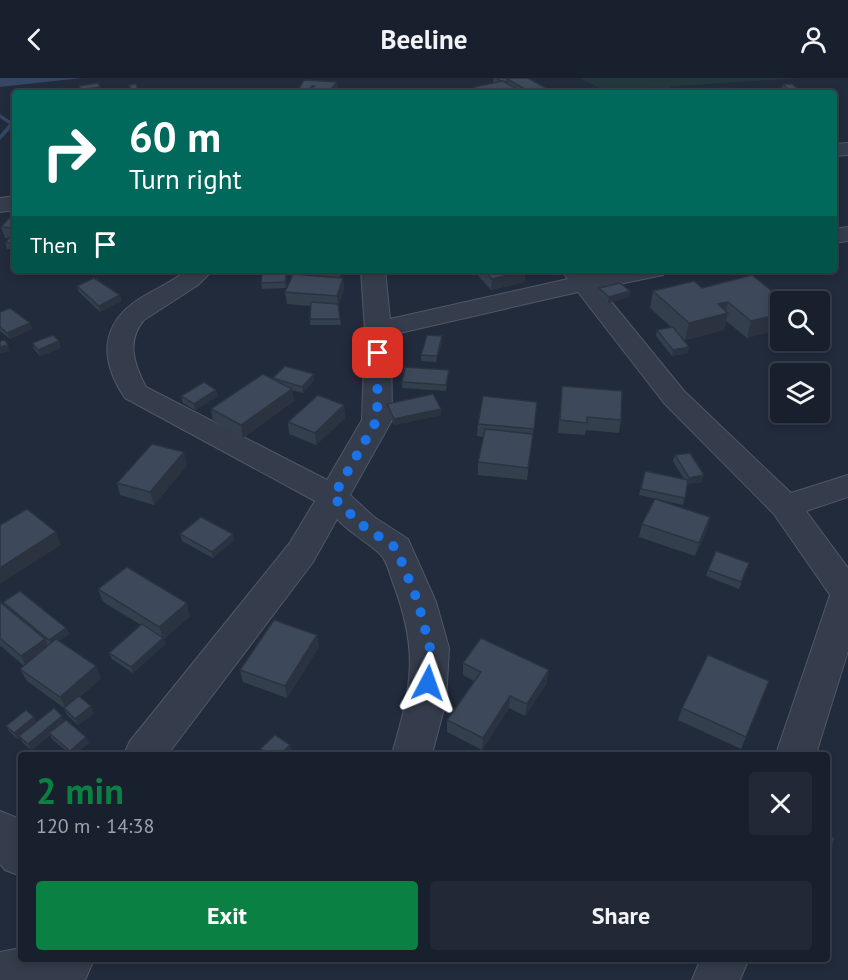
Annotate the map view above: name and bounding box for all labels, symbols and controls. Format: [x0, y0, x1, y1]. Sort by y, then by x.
text: Beeline [381, 22, 467, 56]
icon: back [18, 23, 51, 56]
icon: person [797, 23, 830, 56]
text: 60 m [129, 109, 221, 164]
icon: right [30, 114, 108, 192]
text: Turn right [129, 162, 242, 196]
icon: arrive [89, 228, 122, 261]
text: Then [30, 231, 77, 259]
map controls [770, 291, 830, 423]
button: search [770, 291, 830, 351]
pin [352, 327, 403, 378]
icon: arrive [361, 336, 394, 369]
button: layers [770, 363, 830, 423]
position arrow [396, 651, 460, 715]
text: 2 min [36, 767, 124, 814]
button: close [749, 772, 812, 835]
text: 120 m · 14:38 [36, 813, 154, 839]
button: Exit [36, 881, 418, 950]
button: Share [430, 881, 812, 950]

